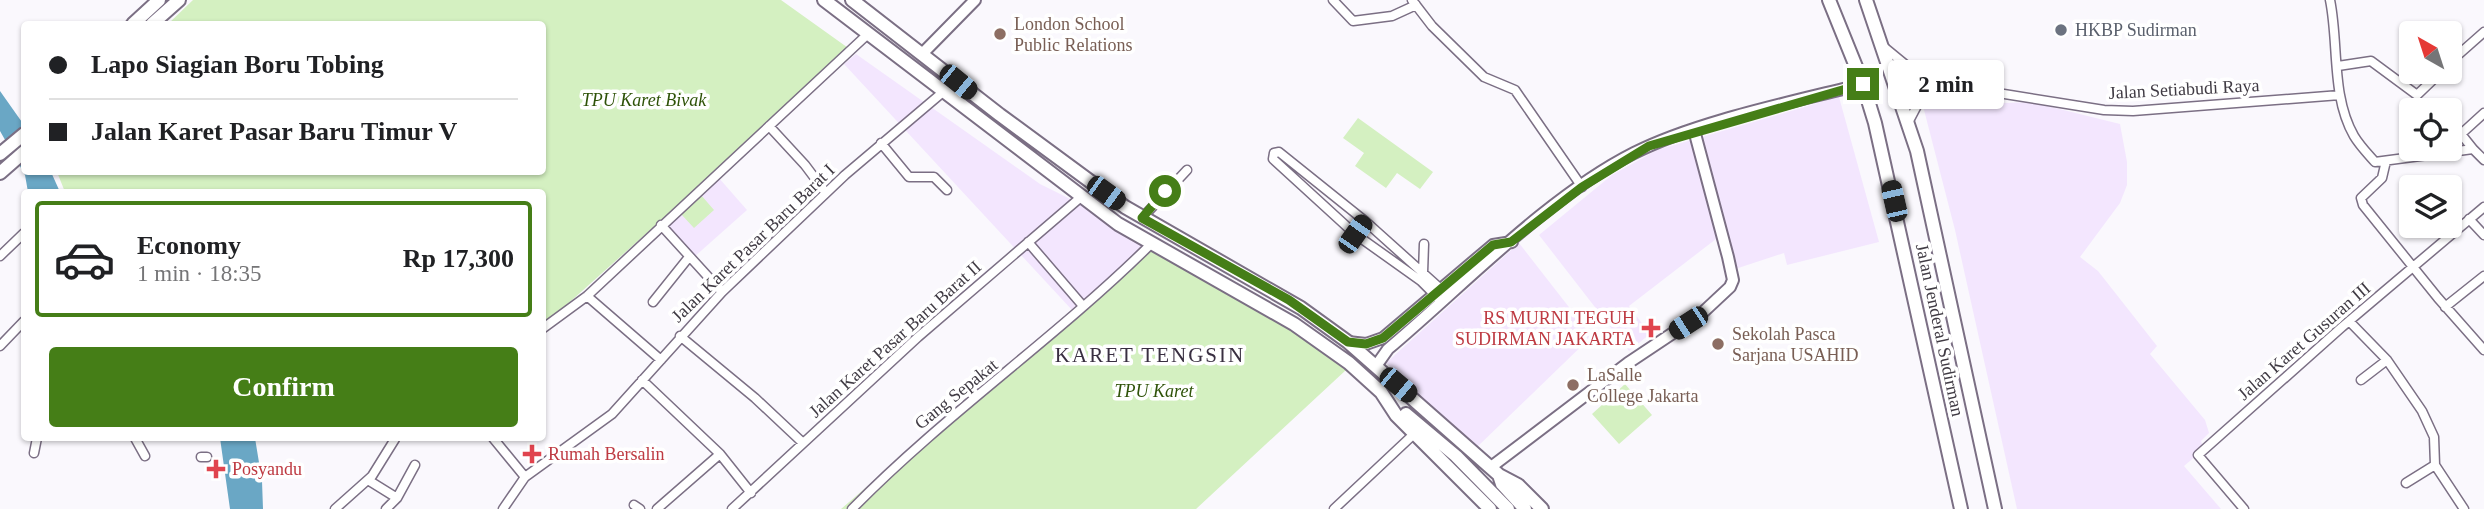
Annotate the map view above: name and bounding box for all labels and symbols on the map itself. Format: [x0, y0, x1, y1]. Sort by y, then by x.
place label: London School Public Relations [1014, 14, 1133, 55]
place label: HKBP Sudirman [2075, 20, 2197, 40]
north arrow [2399, 21, 2462, 84]
marker: HKBP Sudirman [2053, 22, 2069, 38]
marker: London School Public Relations [992, 26, 1008, 42]
callout: 2 min [1888, 60, 2003, 108]
car [936, 61, 981, 103]
route end [1847, 68, 1879, 100]
street label: Jalan Setiabudi Raya [2108, 75, 2260, 103]
park label: TPU Karet Bivak [582, 90, 707, 110]
street label: Jalan Karet Pasar Baru Barat I [667, 160, 839, 326]
car [1083, 172, 1130, 214]
route start [1149, 175, 1181, 207]
car [1880, 178, 1909, 224]
car [1335, 211, 1376, 257]
street label: Jalan Jenderal Sudirman [1912, 242, 1968, 418]
street label: Jalan Karet Pasar Baru Barat II [805, 256, 985, 422]
street label: Jalan Karet Gusuran III [2234, 278, 2374, 404]
car [1665, 303, 1712, 343]
place label: RS MURNI TEGUH SUDIRMAN JAKARTA [1455, 308, 1635, 349]
marker: RS MURNI TEGUH SUDIRMAN JAKARTA [1641, 318, 1661, 338]
place label: Sekolah Pasca Sarjana USAHID [1732, 324, 1858, 365]
marker: Sekolah Pasca Sarjana USAHID [1710, 336, 1726, 352]
district label: KARET TENGSIN [1055, 343, 1245, 367]
street label: Gang Sepakat [911, 355, 1001, 433]
car [1376, 363, 1421, 407]
place label: LaSalle College Jakarta [1587, 365, 1698, 406]
marker: LaSalle College Jakarta [1565, 377, 1581, 393]
park label: TPU Karet [1115, 381, 1194, 401]
marker: Rumah Bersalin [522, 444, 542, 464]
place label: Rumah Bersalin [548, 444, 664, 464]
marker: Posyandu [206, 459, 226, 479]
place label: Posyandu [232, 459, 302, 479]

